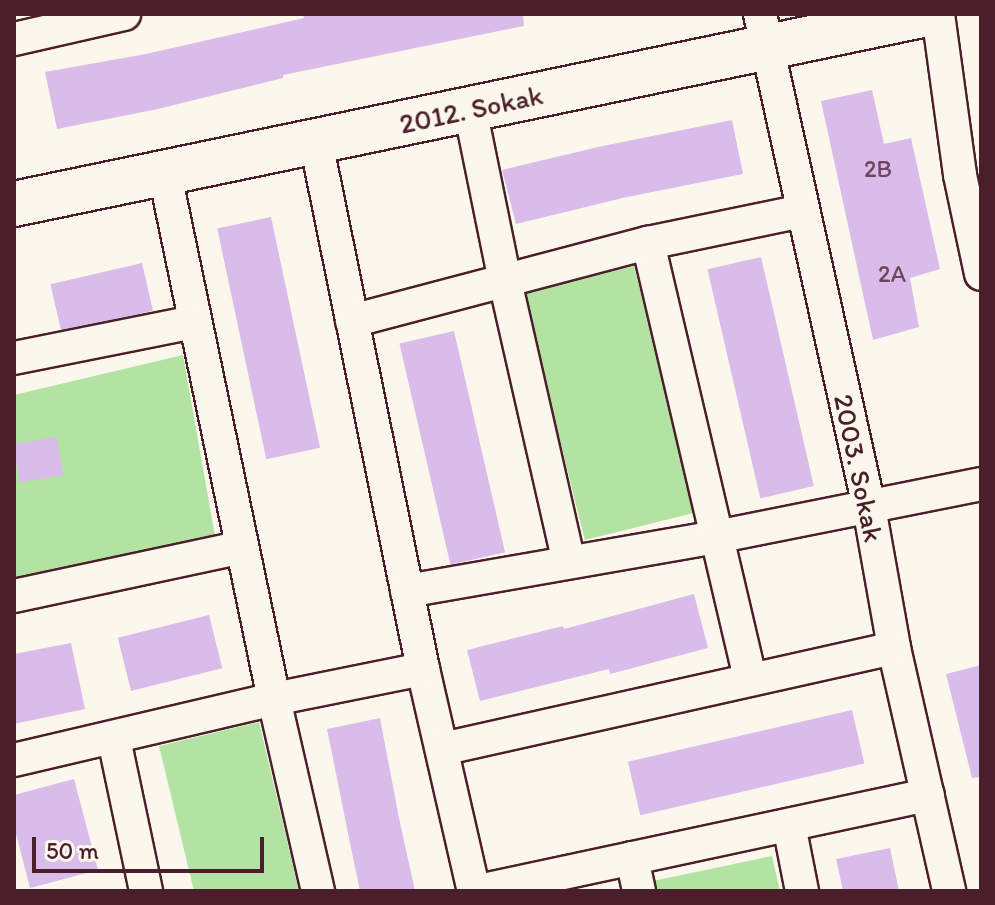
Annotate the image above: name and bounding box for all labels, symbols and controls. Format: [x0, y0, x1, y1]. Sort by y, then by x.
street label: 2012. Sokak [396, 77, 546, 141]
house number: 2B [864, 155, 892, 183]
house number: 2A [878, 260, 906, 288]
street label: 2003. Sokak [827, 391, 891, 545]
scale bar [36, 821, 268, 871]
text: 50 m [46, 836, 99, 865]

